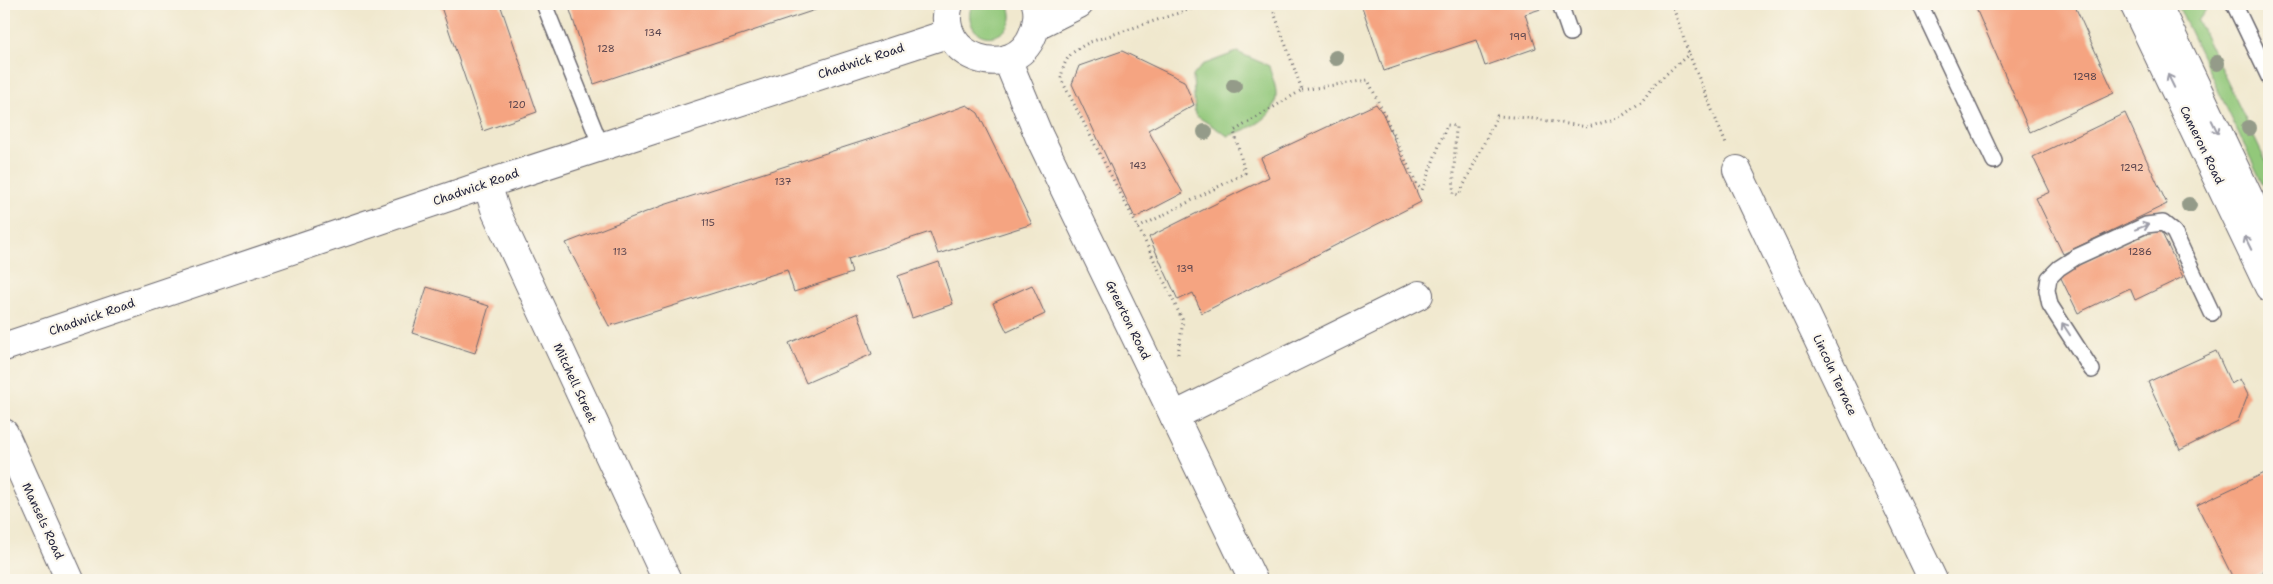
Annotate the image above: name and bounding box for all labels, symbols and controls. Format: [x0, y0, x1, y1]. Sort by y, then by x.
house number: 134 [644, 26, 662, 39]
house number: 199 [1509, 30, 1527, 43]
street label: Chadwick Road [816, 39, 907, 82]
house number: 128 [597, 42, 615, 55]
house number: 1298 [2073, 70, 2097, 83]
one-way arrow [2166, 74, 2175, 89]
house number: 120 [508, 98, 526, 111]
street label: Cameron Road [2176, 103, 2228, 187]
one-way arrow [2211, 119, 2220, 134]
house number: 143 [1129, 159, 1147, 172]
house number: 1292 [2120, 161, 2144, 174]
street label: Chadwick Road [431, 165, 521, 209]
house number: 137 [775, 175, 791, 188]
house number: 115 [701, 216, 715, 229]
one-way arrow [2134, 222, 2149, 232]
one-way arrow [2243, 236, 2252, 251]
house number: 113 [613, 245, 627, 258]
house number: 1286 [2128, 245, 2152, 258]
house number: 139 [1176, 262, 1194, 275]
street label: Greerton Road [1102, 278, 1154, 363]
street label: Chadwick Road [47, 295, 137, 339]
one-way arrow [2060, 322, 2070, 336]
street label: Lincoln Terrace [1809, 332, 1861, 418]
street label: Mitchell Street [550, 341, 600, 425]
street label: Mansels Road [18, 480, 68, 562]

